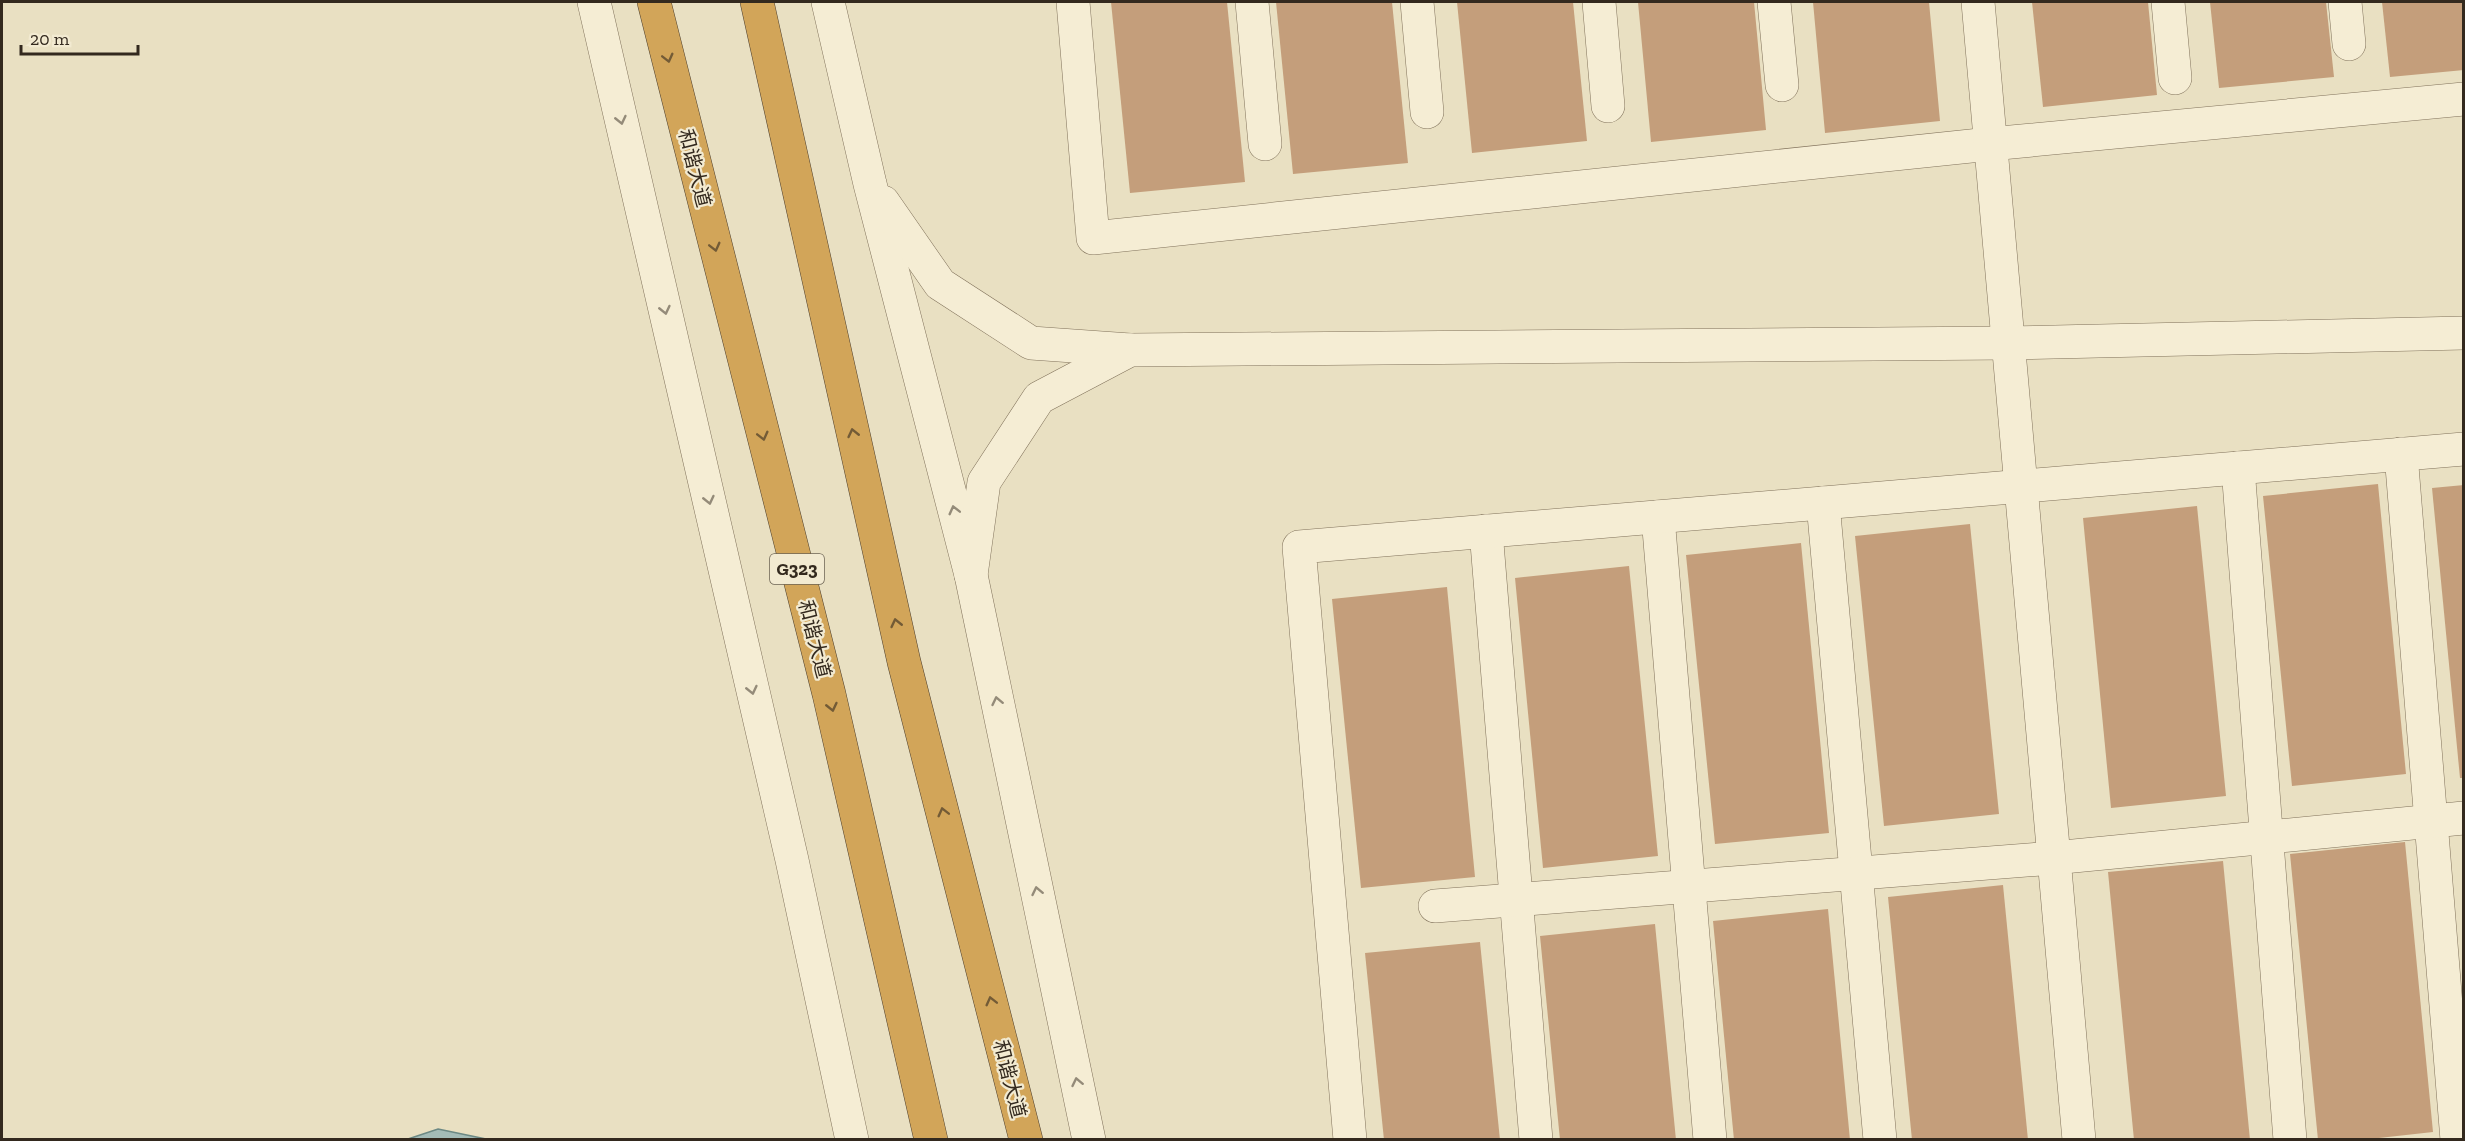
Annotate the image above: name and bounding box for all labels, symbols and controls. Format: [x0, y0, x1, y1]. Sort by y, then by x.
scale bar [21, 18, 138, 56]
text: 20 m [30, 28, 70, 50]
one-way arrow [660, 53, 673, 63]
one-way arrow [614, 115, 627, 125]
street label: 和谐大道 [674, 126, 716, 210]
one-way arrow [708, 242, 720, 252]
one-way arrow [657, 305, 670, 315]
one-way arrow [847, 428, 860, 438]
one-way arrow [756, 431, 769, 441]
one-way arrow [701, 495, 714, 505]
one-way arrow [949, 506, 961, 516]
road number: G323 [770, 554, 824, 584]
street label: 和谐大道 [794, 597, 836, 681]
one-way arrow [890, 618, 903, 628]
one-way arrow [745, 685, 758, 695]
one-way arrow [991, 696, 1004, 706]
one-way arrow [825, 702, 838, 712]
one-way arrow [937, 808, 950, 818]
one-way arrow [1031, 887, 1044, 897]
one-way arrow [985, 997, 998, 1007]
street label: 和谐大道 [989, 1037, 1031, 1121]
one-way arrow [1071, 1078, 1084, 1088]

